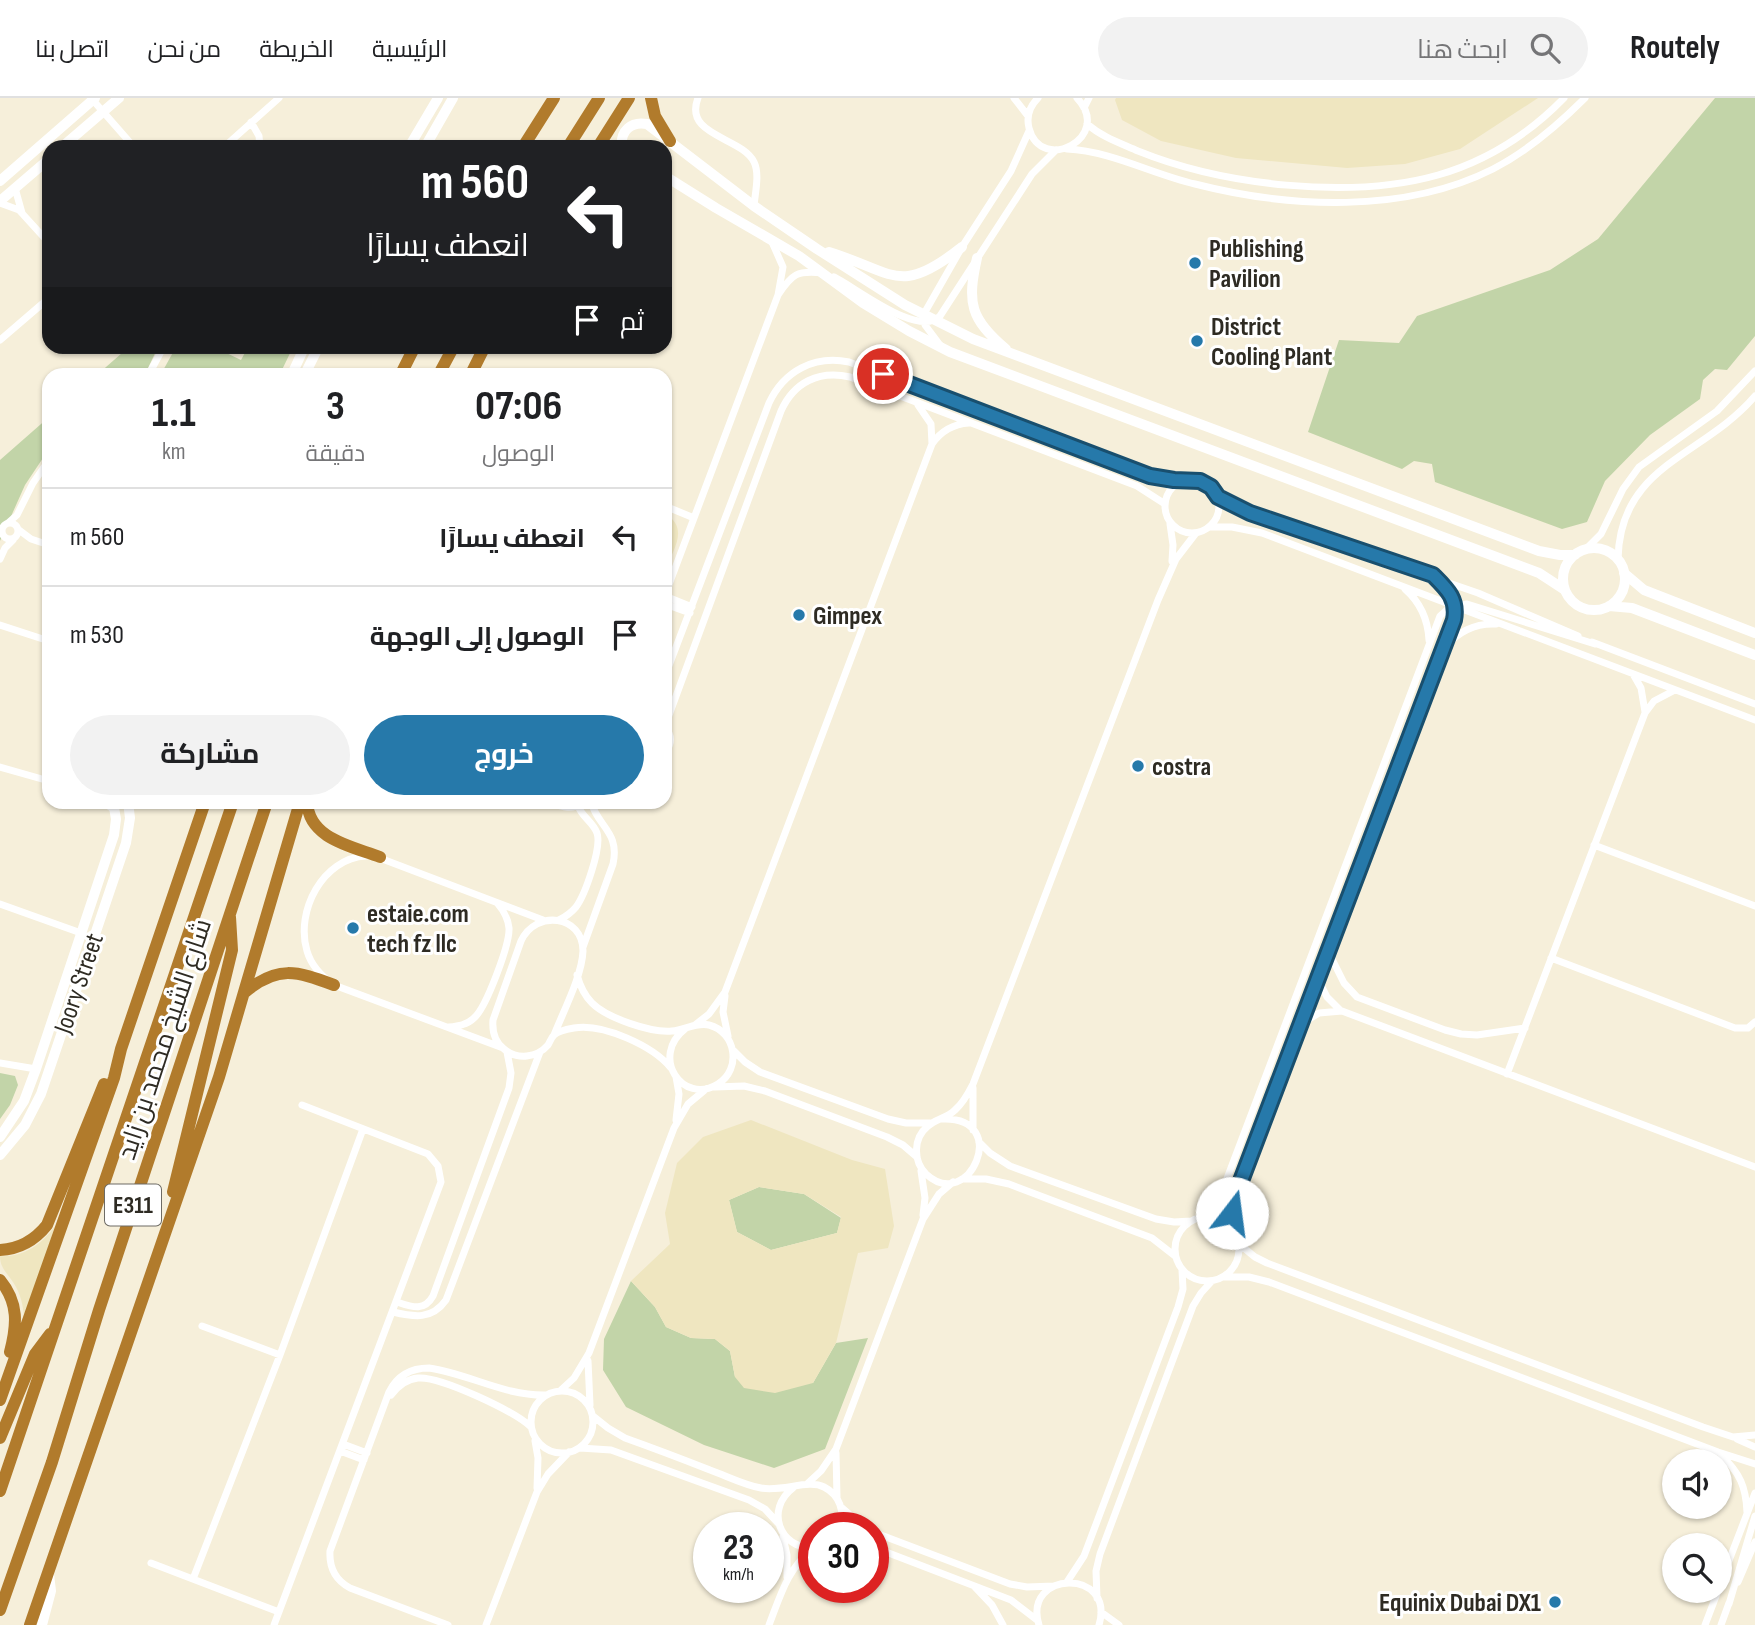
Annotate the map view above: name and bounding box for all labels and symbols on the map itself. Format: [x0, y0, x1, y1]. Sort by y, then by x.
place label: Publishing Pavilion [1209, 234, 1304, 295]
marker: Publishing Pavilion [1187, 255, 1203, 271]
place label: District Cooling Plant [1211, 312, 1333, 373]
marker: District Cooling Plant [1189, 333, 1205, 349]
pin [853, 344, 913, 404]
place label: Gimpex [813, 601, 882, 632]
marker: Gimpex [791, 607, 807, 623]
place label: costra [1152, 752, 1211, 783]
marker: costra [1130, 758, 1146, 774]
place label: estaie.com tech fz llc [367, 899, 469, 960]
street label: شارع الشيخ محمد بن زايد [112, 915, 219, 1164]
marker: estaie.com tech fz llc [345, 920, 361, 936]
street label: Joory Street [48, 929, 111, 1038]
position arrow [1195, 1176, 1269, 1250]
road number: E311 [105, 1184, 161, 1226]
speed limit sign: 30 [798, 1512, 889, 1603]
place label: Equinix Dubai DX1 [1379, 1588, 1541, 1619]
marker: Equinix Dubai DX1 [1547, 1594, 1563, 1610]

